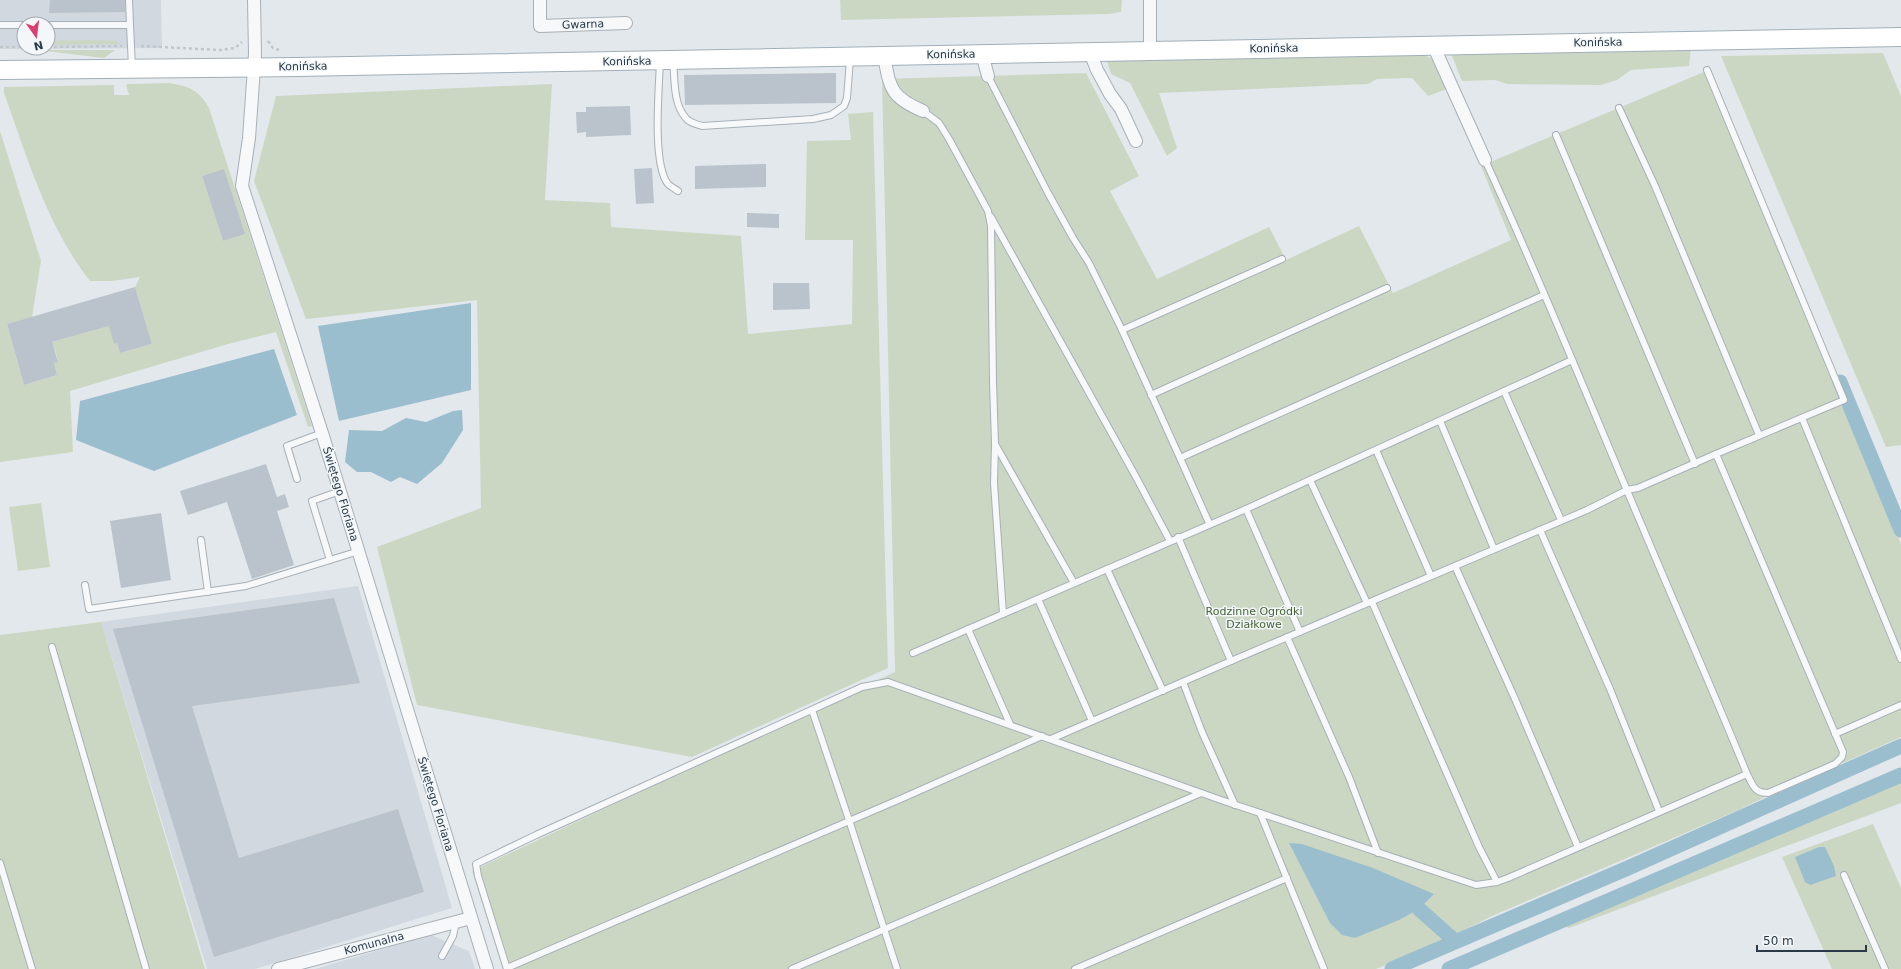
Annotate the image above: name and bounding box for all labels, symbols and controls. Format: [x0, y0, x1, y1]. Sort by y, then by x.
north arrow [16, 16, 56, 56]
street label: Gwarna [562, 17, 604, 32]
street label: Konińska [1573, 36, 1623, 49]
text: N [32, 38, 44, 53]
street label: Konińska [1249, 42, 1299, 55]
street label: Konińska [926, 48, 976, 61]
street label: Konińska [602, 55, 652, 68]
street label: Konińska [278, 60, 328, 73]
street label: Świętego Floriana [320, 445, 361, 543]
park label: Rodzinne Ogródki Działkowe [1206, 605, 1302, 631]
street label: Świętego Floriana [415, 755, 456, 853]
scale bar [1757, 927, 1866, 953]
street label: Komunalna [343, 929, 406, 958]
text: 50 m [1763, 934, 1794, 948]

